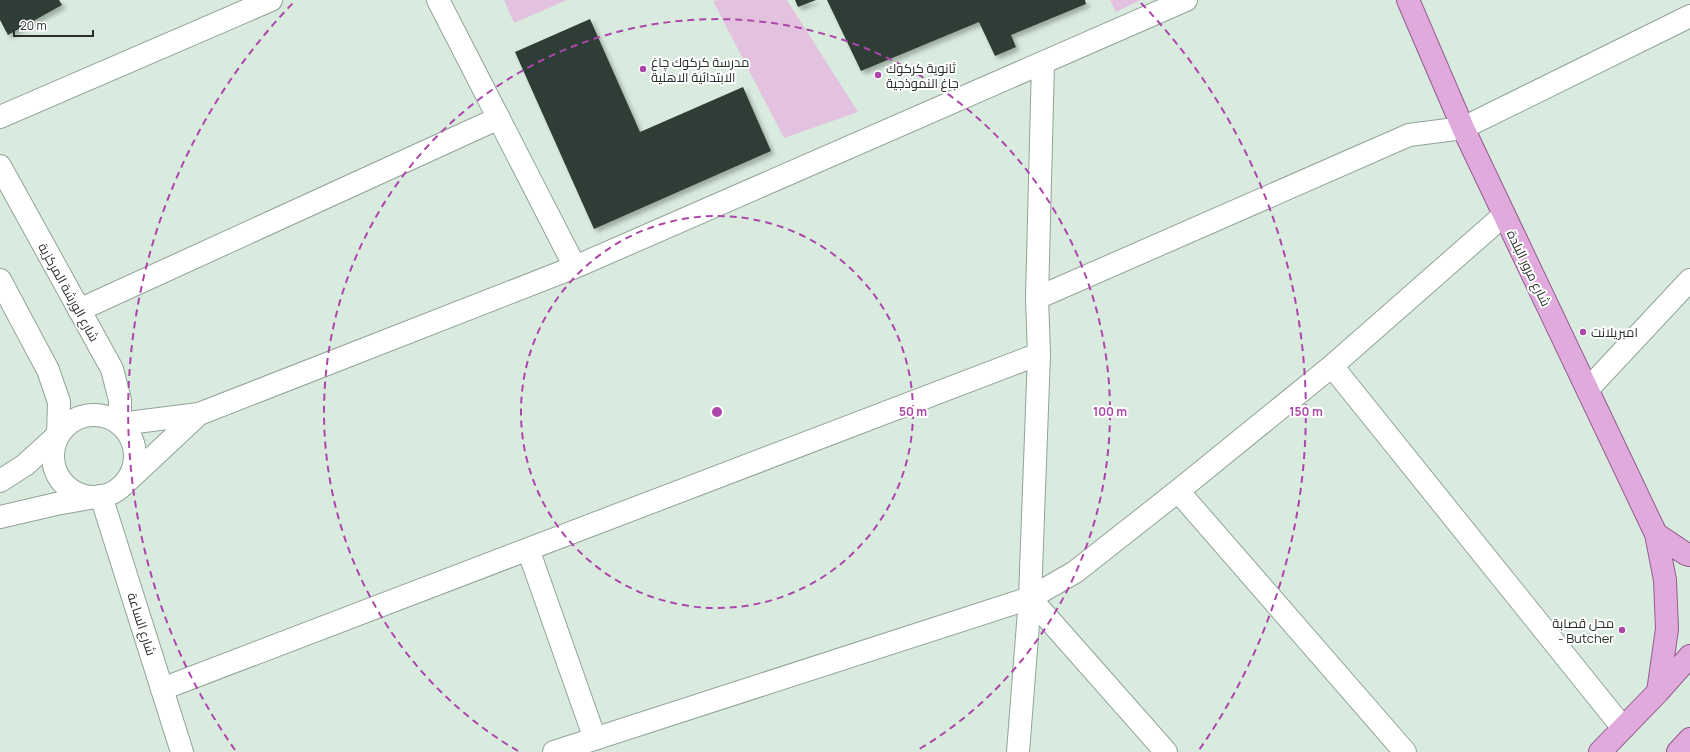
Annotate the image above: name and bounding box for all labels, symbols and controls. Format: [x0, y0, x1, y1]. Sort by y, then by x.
scale bar [14, 12, 93, 38]
text: 20 m [20, 17, 47, 34]
place label: مدرسة كركوك چاغ الابتدائية الاهلية [651, 53, 749, 86]
place label: ثانوية كركوك جاغ النموذجية [886, 59, 959, 92]
marker: مدرسة كركوك چاغ الابتدائية الاهلية [638, 64, 648, 74]
marker: ثانوية كركوك جاغ النموذجية [873, 70, 883, 80]
street label: شارع مرور البلدة [1503, 227, 1555, 309]
street label: شارع الورشة المركزية [34, 239, 104, 345]
place label: امبريلانت [1591, 323, 1638, 341]
marker: امبريلانت [1578, 327, 1588, 337]
text: 50 m [899, 403, 927, 420]
text: 100 m [1093, 403, 1127, 420]
text: 150 m [1289, 403, 1323, 420]
centre of rings [710, 405, 724, 419]
street label: شارع الساعة [123, 590, 161, 658]
place label: محل قصابة - Butcher [1552, 614, 1614, 647]
marker: محل قصابة - Butcher [1617, 625, 1627, 635]

